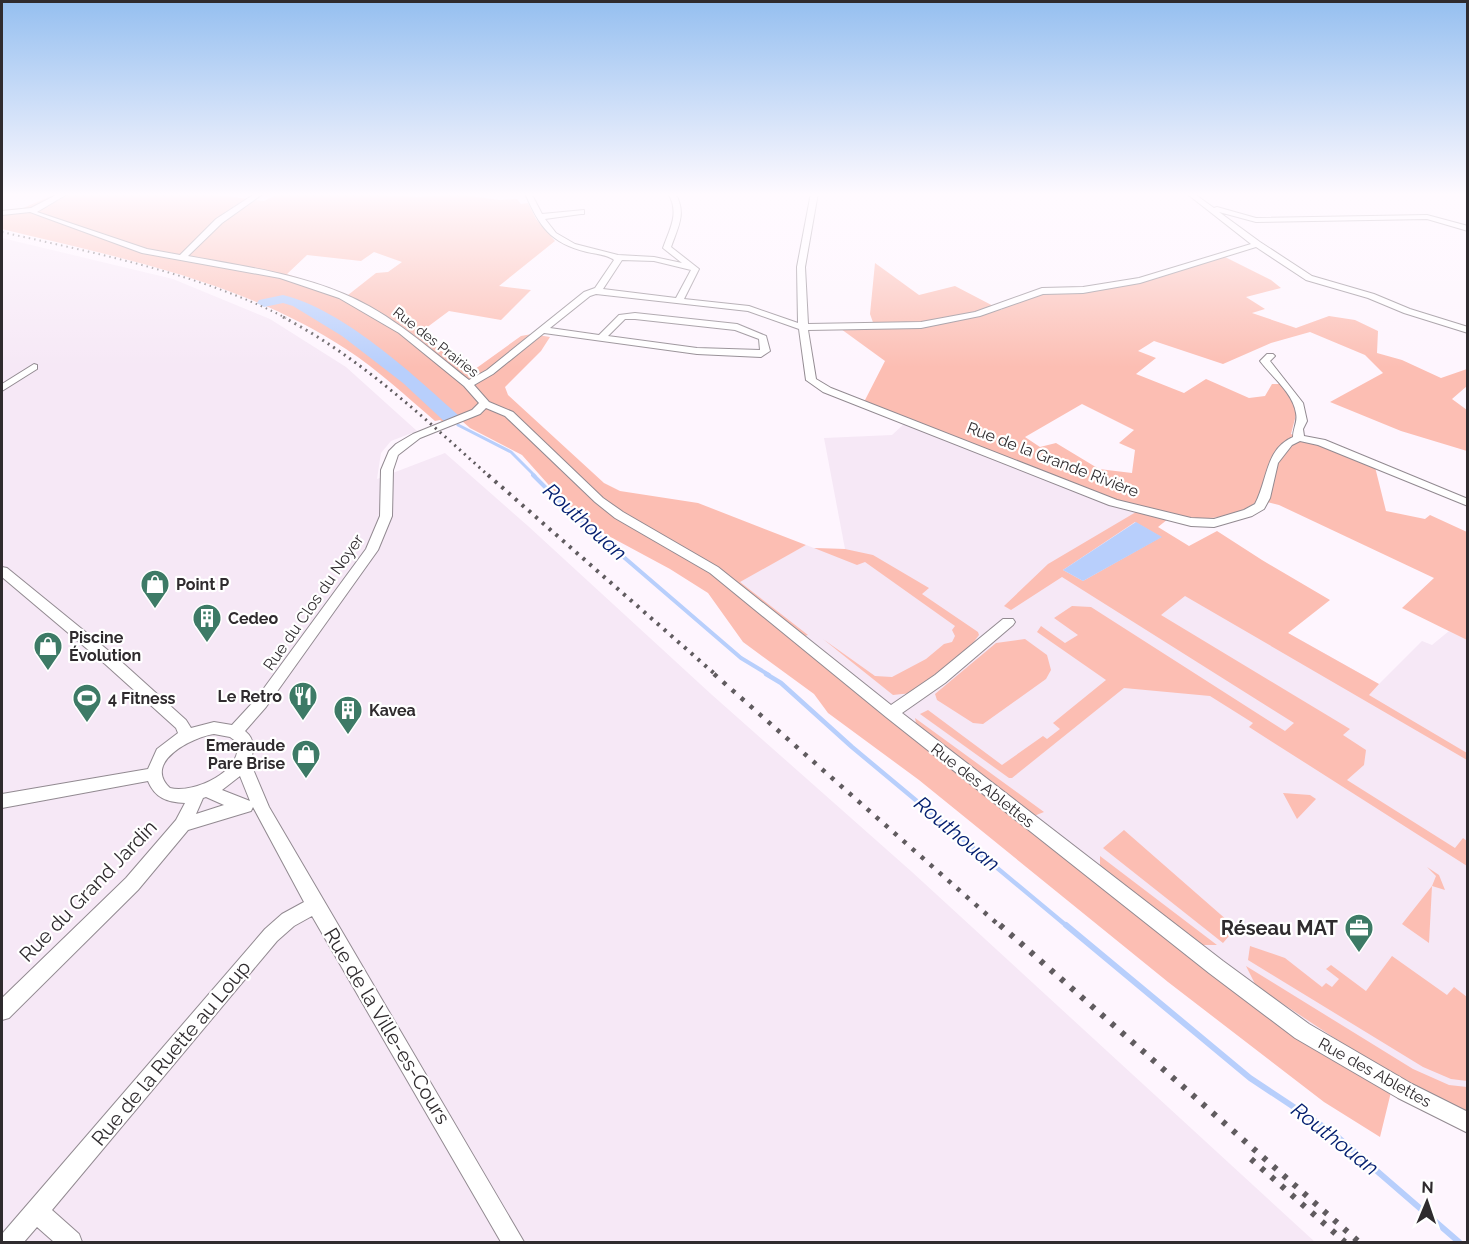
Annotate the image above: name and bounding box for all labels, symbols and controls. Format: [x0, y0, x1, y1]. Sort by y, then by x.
street label: Rue des Prairies [390, 304, 482, 380]
street label: Rue de la Grande Rivière [964, 418, 1141, 501]
water label: Routhouan [538, 478, 632, 566]
street label: Rue du Clos du Noyer [259, 530, 368, 674]
shop icon: Point P [139, 568, 171, 610]
place label: Point P [176, 575, 229, 594]
building icon: Cedeo [191, 602, 223, 644]
place label: Cedeo [228, 609, 278, 628]
place label: Piscine Évolution [69, 628, 141, 665]
shop icon: Piscine Évolution [32, 630, 64, 672]
restaurant icon: Le Retro [287, 680, 319, 722]
sports icon: 4 Fitness [71, 682, 103, 724]
place label: Le Retro [218, 687, 282, 706]
place label: 4 Fitness [108, 689, 176, 708]
building icon: Kavea [332, 694, 364, 736]
place label: Kavea [369, 701, 416, 720]
place label: Emeraude Pare Brise [206, 736, 285, 773]
shop icon: Emeraude Pare Brise [290, 738, 322, 780]
street label: Rue des Ablettes [927, 739, 1038, 832]
water label: Routhouan [910, 791, 1005, 876]
street label: Rue du Grand Jardin [14, 815, 162, 967]
office icon: Réseau MAT [1343, 912, 1375, 954]
place label: Réseau MAT [1221, 916, 1339, 940]
street label: Rue de la Ville-es-Cours [319, 924, 455, 1128]
street label: Rue de la Ruette au Loup [87, 956, 255, 1150]
street label: Rue des Ablettes [1315, 1034, 1435, 1111]
water label: Routhouan [1287, 1097, 1384, 1180]
north arrow [1397, 1172, 1457, 1232]
text: N [1421, 1178, 1434, 1197]

